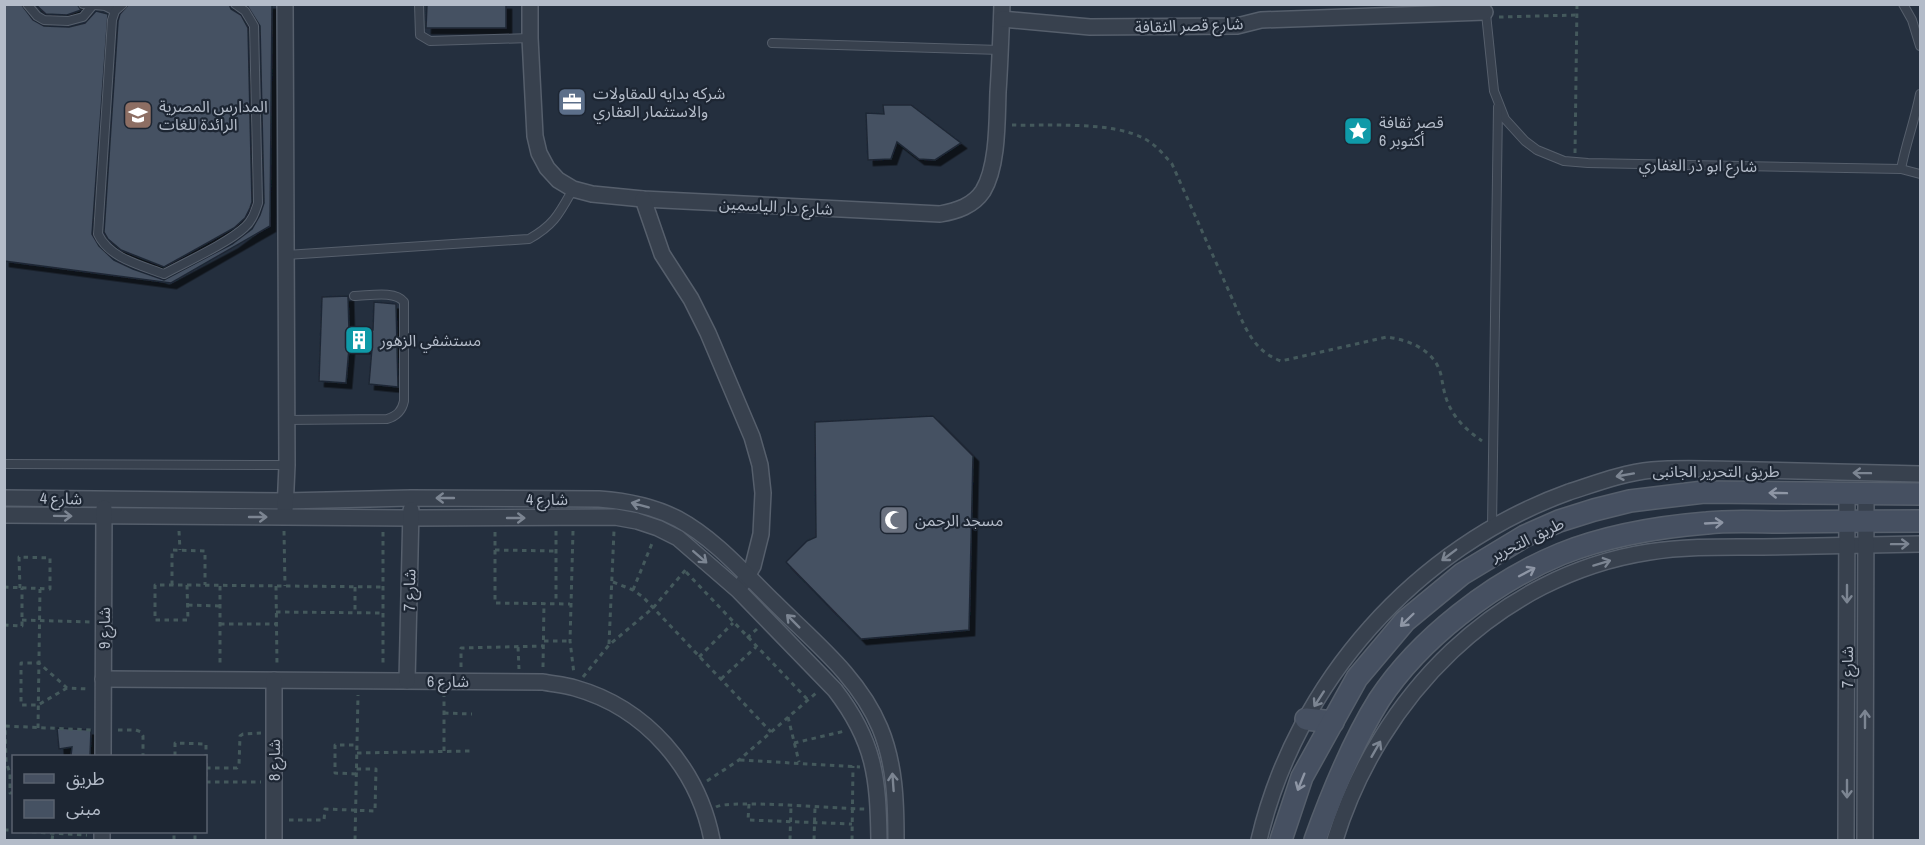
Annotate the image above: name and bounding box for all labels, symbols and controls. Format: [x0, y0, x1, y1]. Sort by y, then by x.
street label: شارع قصر الثقافة [1134, 12, 1244, 40]
place label: شركه بدايه للمقاولات والاستثمار العقاري [593, 82, 725, 124]
office icon: شركه بدايه للمقاولات والاستثمار العقاري [556, 86, 588, 118]
place label: المدارس المصرية الرائدة للغات [159, 95, 268, 135]
school or university icon: المدارس المصرية الرائدة للغات [122, 99, 154, 131]
place label: قصر ثقافة 6 أكتوبر [1379, 111, 1444, 151]
place icon: قصر ثقافة 6 أكتوبر [1342, 115, 1374, 147]
street label: شارع ابو ذر الغفاري [1639, 153, 1757, 179]
street label: شارع دار الياسمين [718, 192, 833, 222]
building icon: مستشفي الزهور [343, 324, 375, 356]
place label: مستشفي الزهور [379, 329, 481, 353]
street label: طريق التحرير الجانبى [1652, 460, 1780, 482]
one-way arrow [1853, 467, 1873, 478]
one-way arrow [1616, 470, 1636, 481]
street label: شارع 4 [40, 487, 82, 511]
one-way arrow [1769, 487, 1789, 499]
street label: شارع 4 [526, 488, 568, 512]
one-way arrow [436, 492, 456, 504]
one-way arrow [631, 499, 650, 510]
mosque icon: مسجد الرحمن [878, 504, 910, 536]
place label: مسجد الرحمن [915, 509, 1003, 531]
one-way arrow [52, 510, 72, 522]
one-way arrow [247, 511, 267, 523]
one-way arrow [505, 512, 525, 524]
street label: طريق التحرير [1486, 512, 1568, 567]
one-way arrow [1703, 517, 1723, 528]
one-way arrow [1890, 539, 1910, 550]
one-way arrow [1442, 549, 1458, 562]
one-way arrow [692, 550, 707, 564]
one-way arrow [1592, 557, 1611, 568]
one-way arrow [1518, 566, 1535, 578]
street label: شارع 7 [398, 569, 422, 611]
one-way arrow [1841, 584, 1853, 604]
street label: شارع 9 [93, 607, 117, 649]
one-way arrow [1400, 613, 1415, 628]
one-way arrow [785, 614, 800, 629]
street label: شارع 7 [1836, 646, 1860, 688]
street label: شارع 6 [427, 670, 469, 694]
one-way arrow [1313, 690, 1326, 707]
one-way arrow [1859, 710, 1871, 730]
street label: شارع 8 [263, 739, 287, 781]
one-way arrow [1371, 741, 1383, 758]
legend [12, 755, 207, 833]
text: طريق [66, 766, 105, 791]
one-way arrow [887, 773, 898, 793]
one-way arrow [1295, 773, 1306, 791]
one-way arrow [1841, 779, 1853, 799]
text: مبنى [66, 796, 101, 821]

